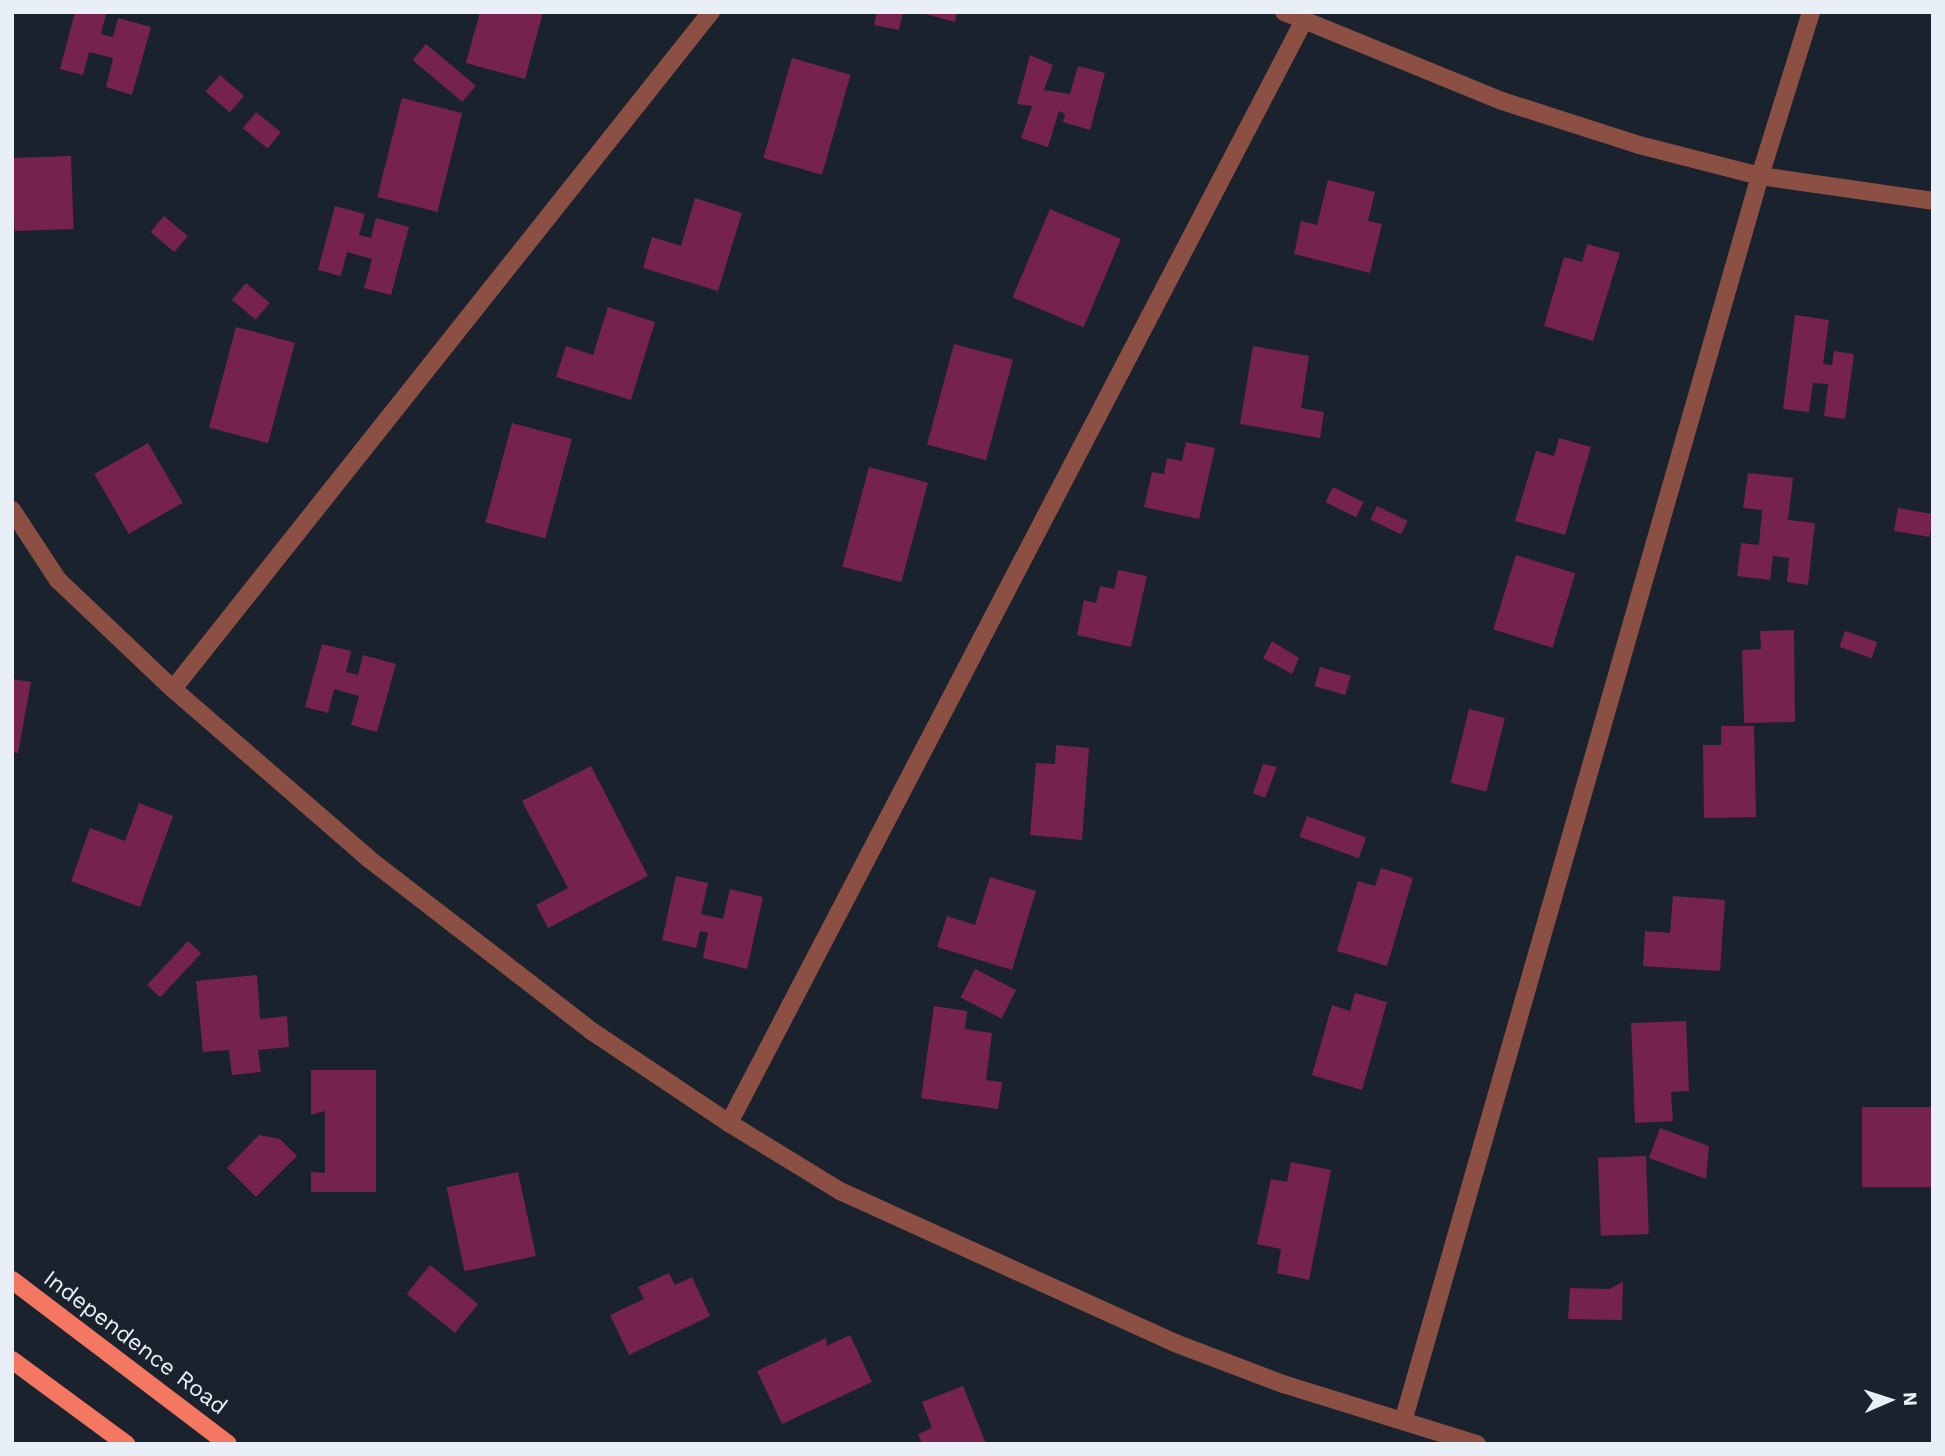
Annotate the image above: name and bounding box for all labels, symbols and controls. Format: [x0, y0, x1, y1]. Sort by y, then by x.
street label: Independence Road [38, 1265, 232, 1421]
north arrow [1854, 1365, 1924, 1435]
text: N [1899, 1391, 1922, 1407]

